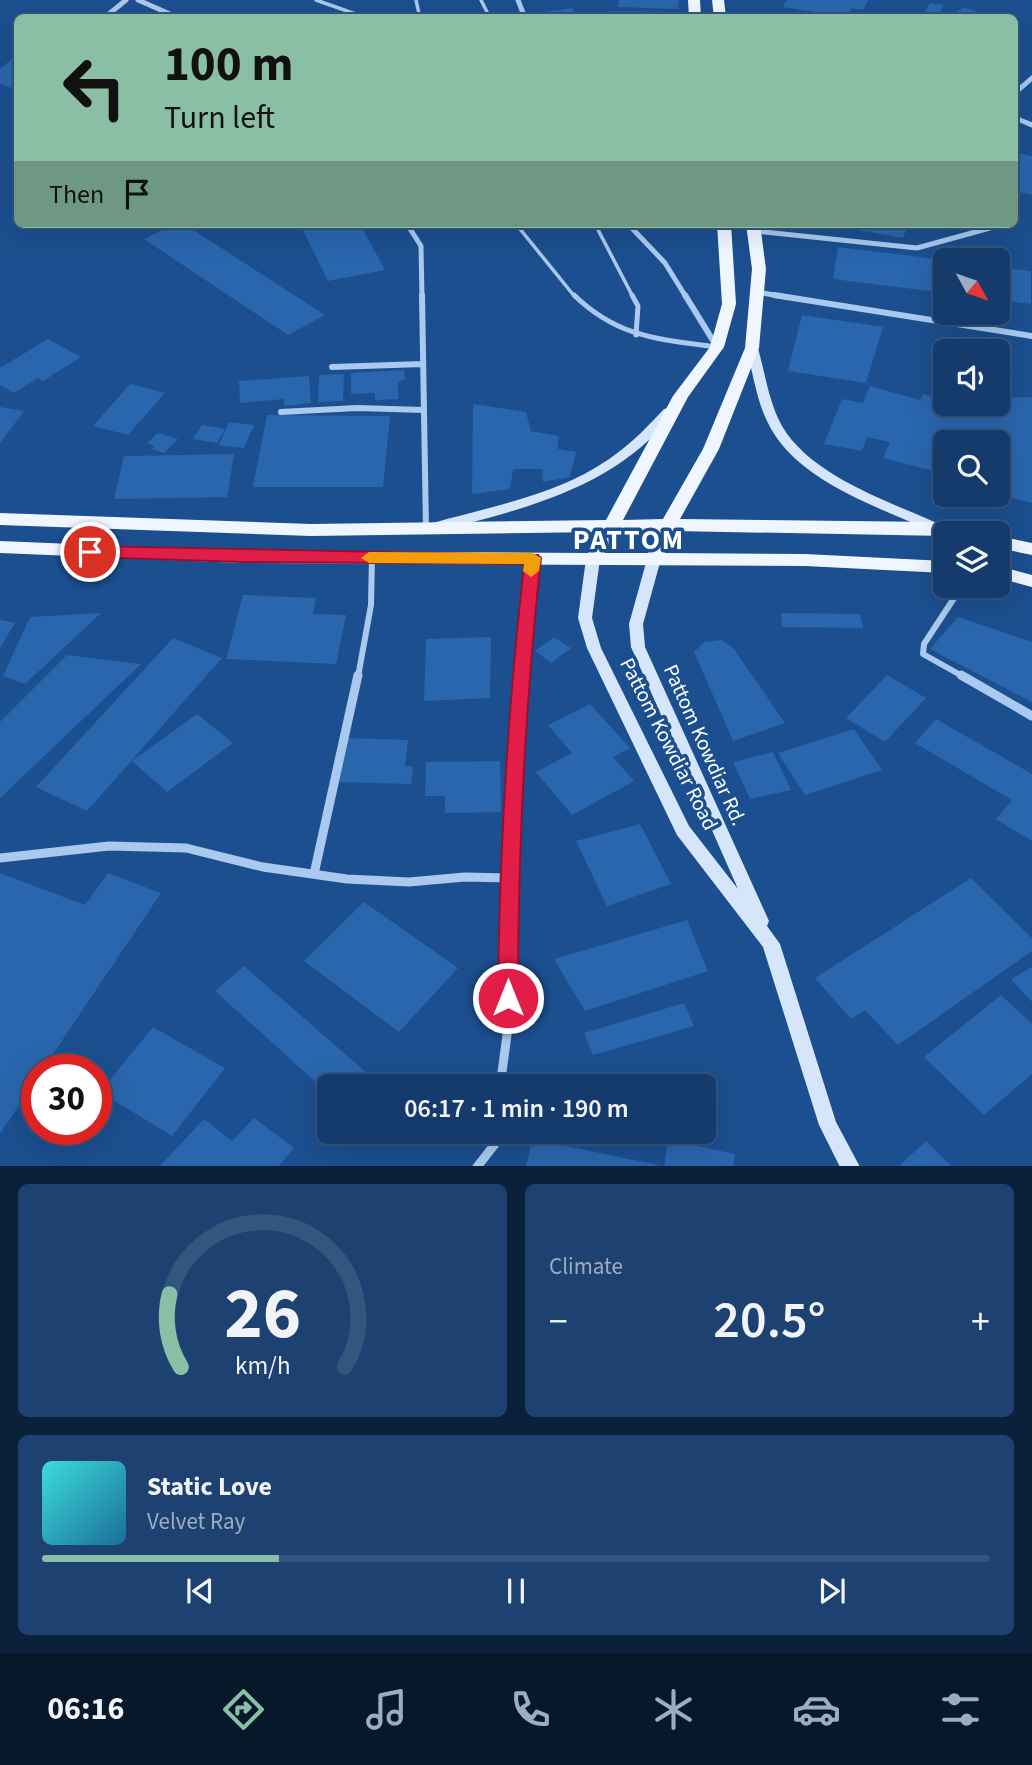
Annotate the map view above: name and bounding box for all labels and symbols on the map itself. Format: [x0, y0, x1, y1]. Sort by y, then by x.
north arrow [933, 248, 1010, 326]
district label: PATTOM [573, 520, 685, 560]
pin [60, 522, 120, 582]
street label: Pattom Kowdiar Road [612, 653, 726, 835]
street label: Pattom Kowdiar Rd. [656, 660, 754, 830]
position arrow [471, 961, 545, 1035]
speed limit sign: 30 [21, 1054, 112, 1145]

